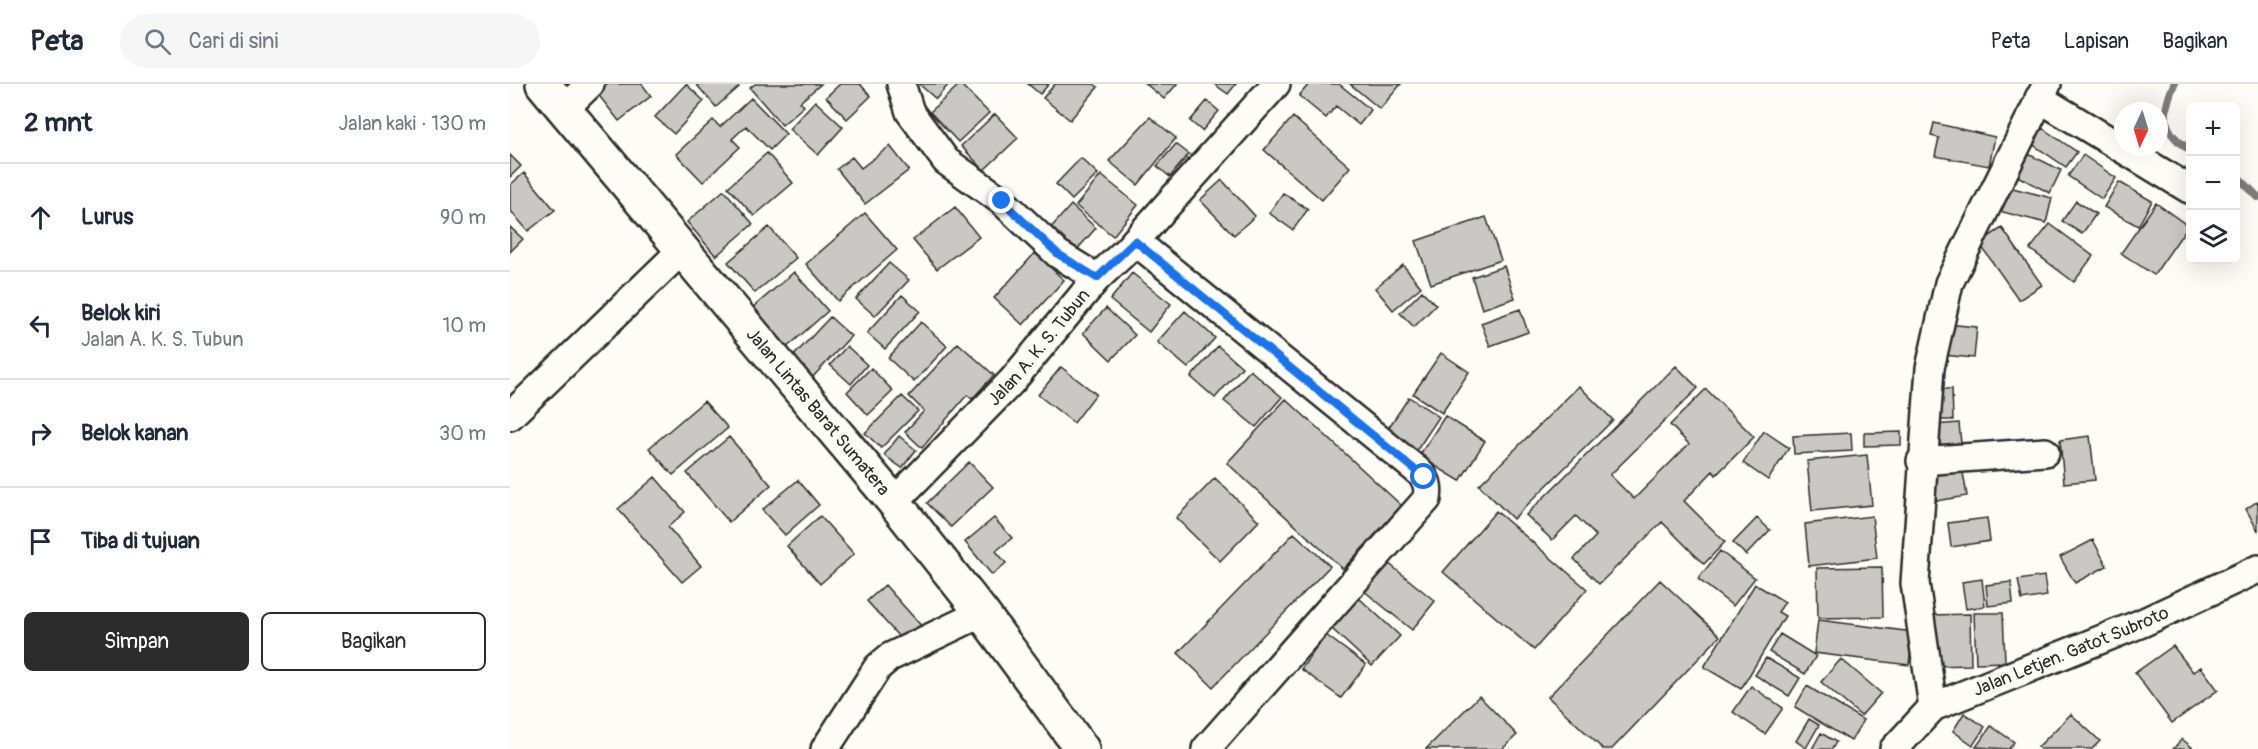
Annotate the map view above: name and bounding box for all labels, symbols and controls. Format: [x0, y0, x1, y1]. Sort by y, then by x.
search box [120, 14, 540, 68]
text: Peta [30, 24, 84, 59]
icon: search [141, 25, 174, 58]
text: Cari di sini [189, 27, 278, 55]
text: Peta [1990, 28, 2031, 55]
text: Lapisan [2064, 28, 2129, 55]
text: Bagikan [2162, 28, 2228, 55]
north arrow [2114, 102, 2168, 156]
map controls [2186, 102, 2240, 264]
button: + [2186, 102, 2240, 156]
text: 2 mnt [24, 107, 92, 139]
text: Jalan kaki · 130 m [339, 111, 486, 136]
button: − [2186, 156, 2240, 210]
route end [988, 187, 1014, 213]
icon: ahead [24, 201, 57, 234]
text: Lurus [81, 203, 133, 231]
text: 90 m [440, 205, 486, 230]
button: layers [2186, 210, 2240, 264]
street label: Jalan A. K. S. Tubun [983, 284, 1095, 411]
text: Belok kiri [81, 299, 160, 327]
icon: left [24, 309, 57, 342]
text: 10 m [442, 313, 486, 338]
street label: Jalan Lintas Barat Sumatera [741, 324, 895, 501]
text: Jalan A. K. S. Tubun [81, 327, 244, 352]
icon: right [24, 417, 57, 450]
text: Belok kanan [81, 419, 189, 447]
text: 30 m [439, 421, 486, 446]
route start [1410, 463, 1436, 489]
icon: arrive [24, 525, 57, 558]
text: Tiba di tujuan [81, 527, 200, 555]
street label: Jalan Letjen. Gatot Subroto [1970, 601, 2173, 702]
button: Simpan [24, 612, 249, 671]
button: Bagikan [261, 612, 486, 671]

